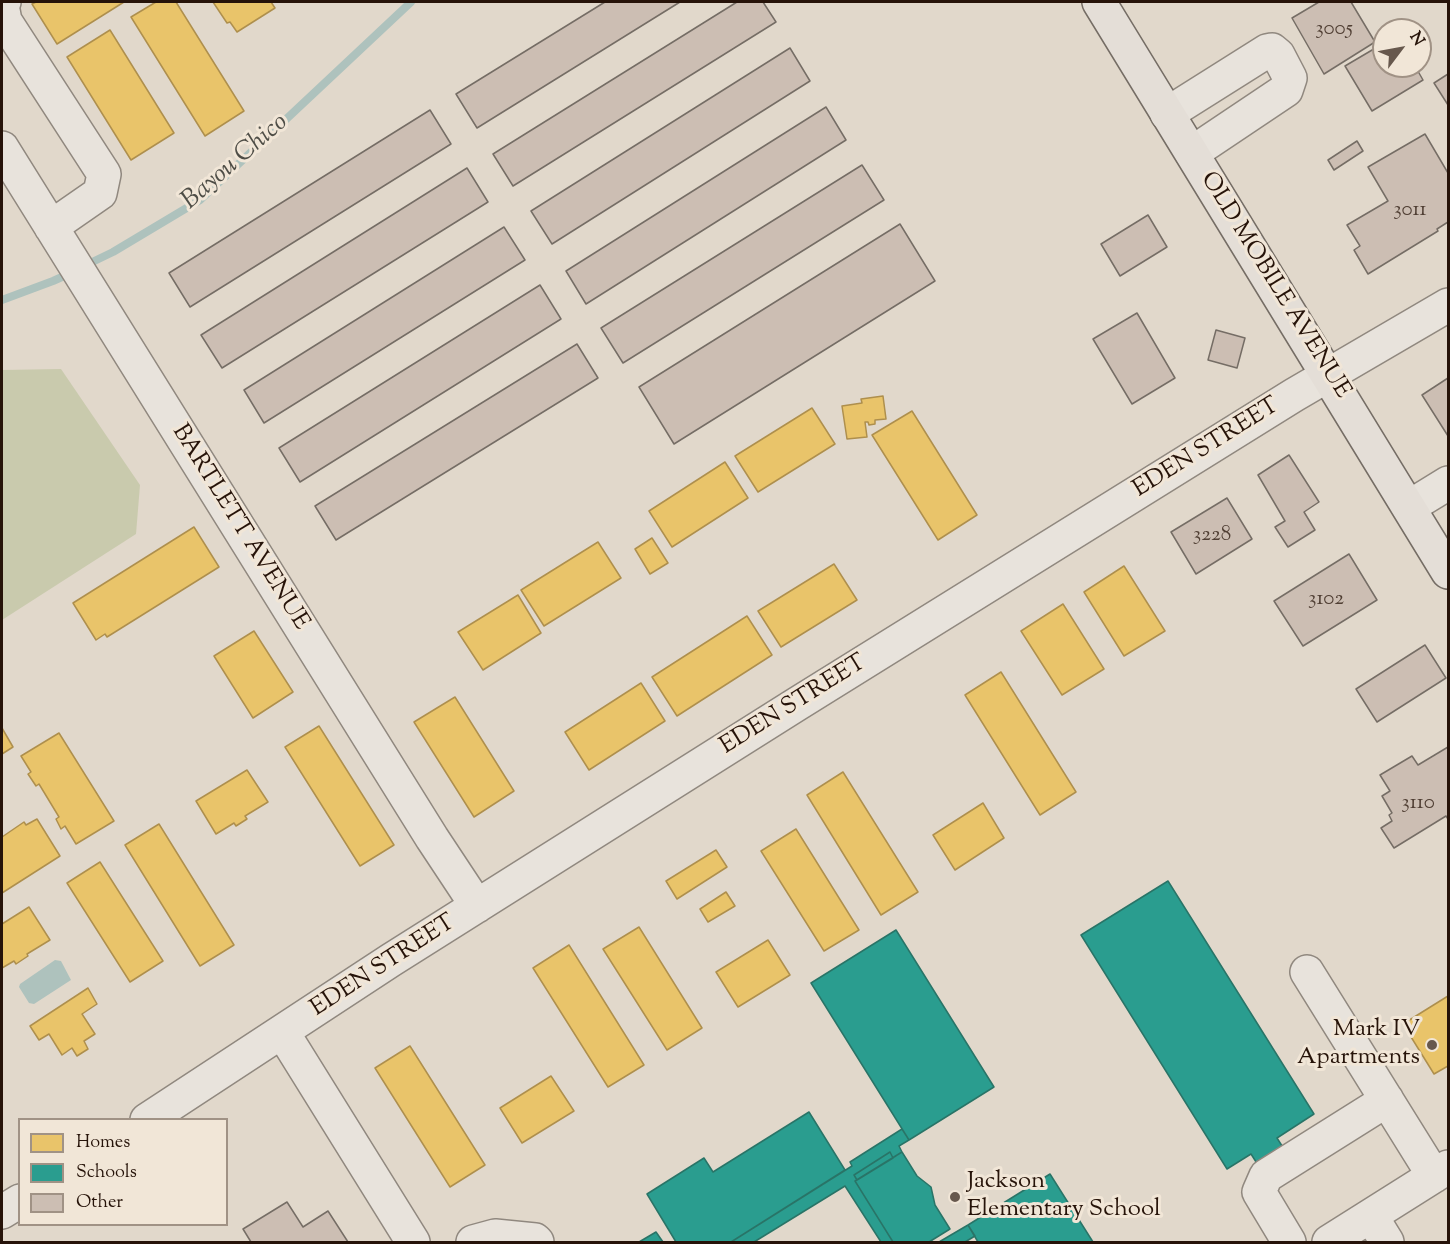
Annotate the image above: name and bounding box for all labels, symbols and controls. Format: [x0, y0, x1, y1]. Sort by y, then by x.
house number: 3005 [1315, 17, 1353, 43]
north arrow [1372, 18, 1432, 78]
text: N [1403, 28, 1429, 51]
water label: Bayou Chico [176, 108, 296, 218]
street label: OLD MOBILE AVENUE [1193, 167, 1355, 405]
house number: 3011 [1393, 198, 1427, 224]
street label: EDEN STREET [1129, 393, 1285, 505]
street label: BARTLETT AVENUE [164, 420, 314, 636]
house number: 3228 [1193, 523, 1231, 549]
house number: 3102 [1308, 587, 1344, 613]
street label: EDEN STREET [716, 650, 872, 762]
house number: 3110 [1401, 791, 1435, 817]
street label: EDEN STREET [306, 910, 462, 1024]
place label: Mark IV Apartments [1297, 1017, 1420, 1073]
marker: Mark IV Apartments [1425, 1038, 1439, 1052]
legend [18, 1118, 228, 1226]
text: Homes [76, 1130, 130, 1156]
text: Schools [76, 1160, 137, 1186]
place label: Jackson Elementary School [967, 1169, 1161, 1225]
text: Other [76, 1190, 123, 1216]
marker: Jackson Elementary School [948, 1190, 962, 1204]

